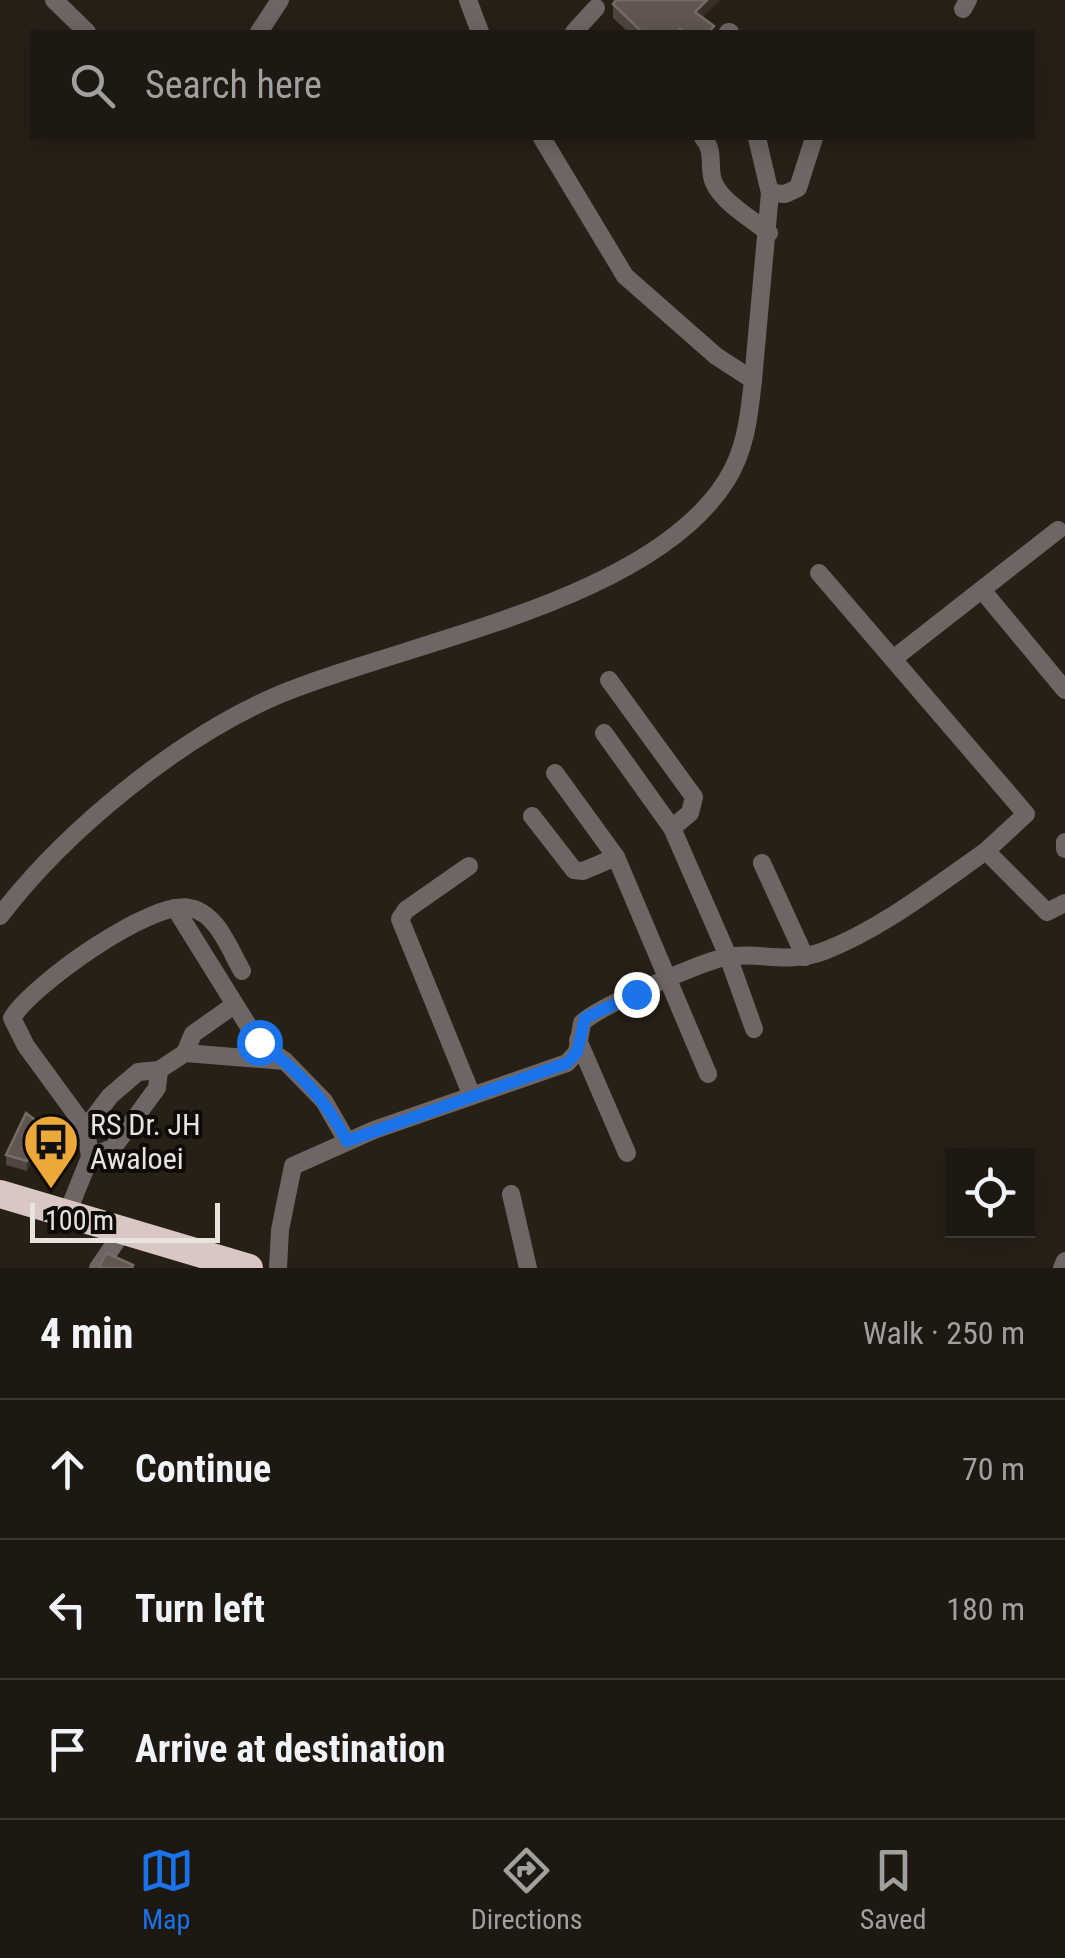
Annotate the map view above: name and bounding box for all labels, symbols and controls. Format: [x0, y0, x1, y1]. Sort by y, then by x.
search box [30, 30, 1035, 140]
icon: search [65, 58, 120, 113]
text: Search here [145, 63, 322, 107]
route end [614, 972, 660, 1018]
route start [237, 1020, 283, 1066]
place label: RS Dr. JH Awaloei [90, 1107, 201, 1176]
bus stop icon: RS Dr. JH Awaloei [21, 1112, 81, 1191]
map controls [945, 1148, 1035, 1238]
button: locate [945, 1148, 1035, 1238]
scale bar [30, 1198, 220, 1242]
text: 100 m [45, 1204, 114, 1237]
text: 4 min [40, 1309, 133, 1358]
text: Walk · 250 m [863, 1314, 1025, 1352]
icon: ahead [40, 1442, 95, 1497]
text: Continue [135, 1447, 271, 1491]
text: 70 m [962, 1450, 1025, 1488]
icon: left [40, 1582, 95, 1637]
text: Turn left [135, 1587, 265, 1631]
text: 180 m [946, 1590, 1025, 1628]
icon: arrive [40, 1722, 95, 1777]
text: Arrive at destination [135, 1727, 445, 1771]
tab: Map [139, 1843, 194, 1936]
tab: Directions [471, 1843, 583, 1936]
tab: Saved [860, 1843, 926, 1936]

